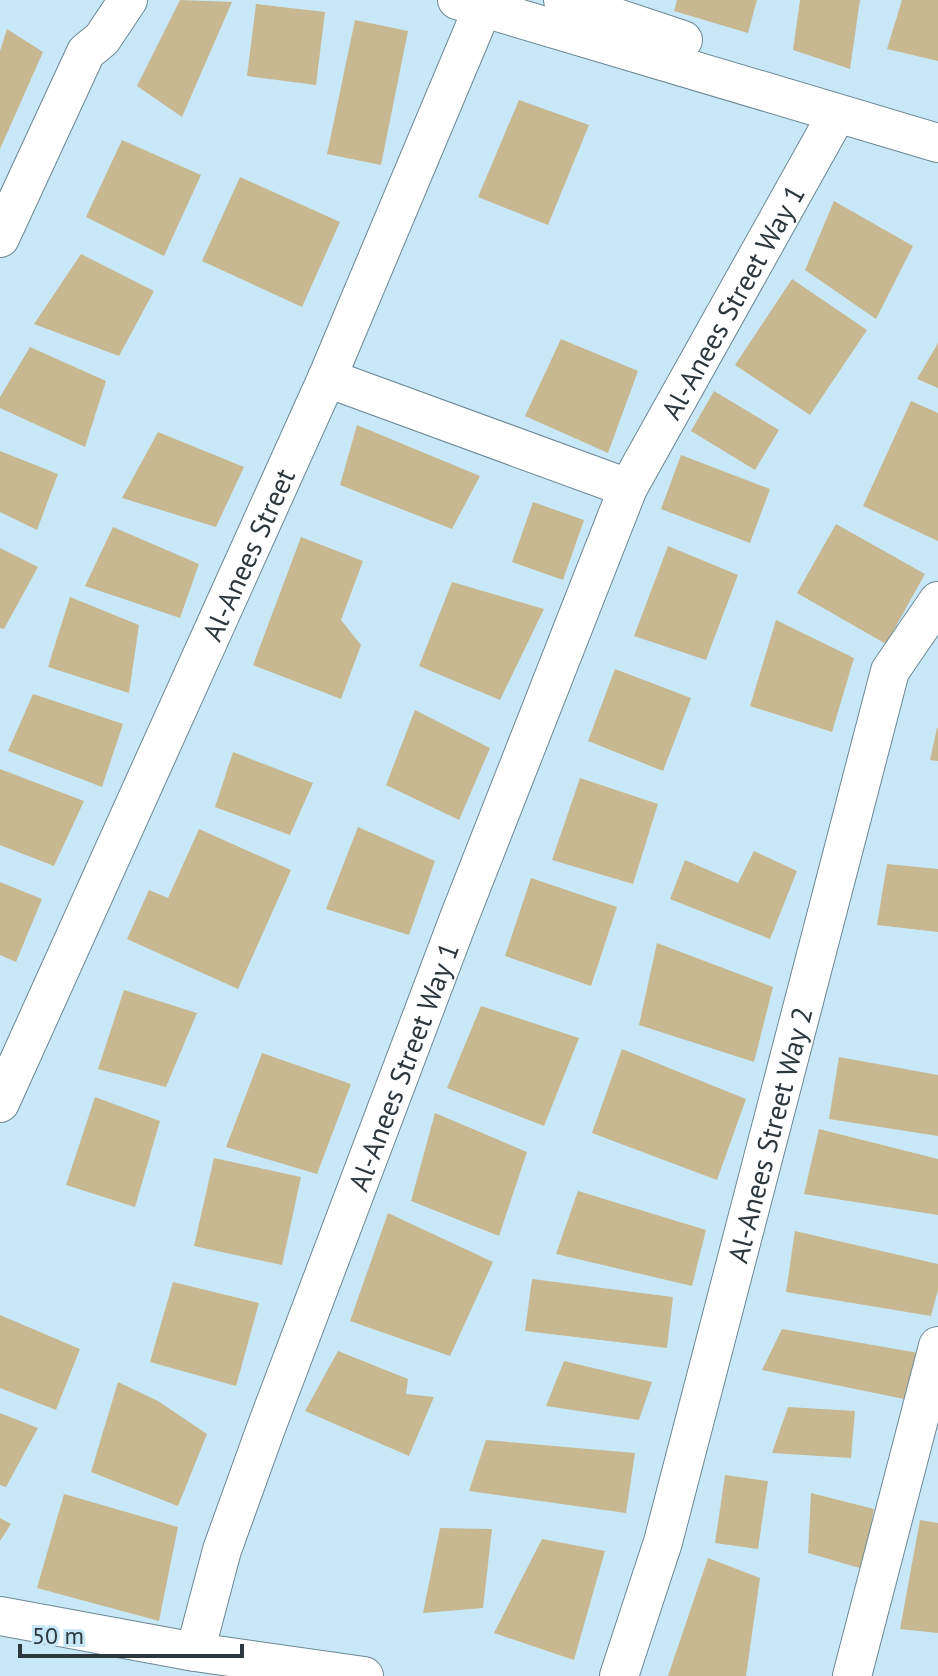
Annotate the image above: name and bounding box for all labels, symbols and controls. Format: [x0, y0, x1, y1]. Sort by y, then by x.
street label: Al-Anees Street Way 1 [652, 178, 812, 425]
street label: Al-Anees Street [193, 462, 303, 646]
street label: Al-Anees Street Way 1 [339, 937, 467, 1196]
street label: Al-Anees Street Way 2 [718, 1003, 820, 1267]
scale bar [20, 1608, 242, 1658]
text: 50 m [32, 1620, 84, 1651]

